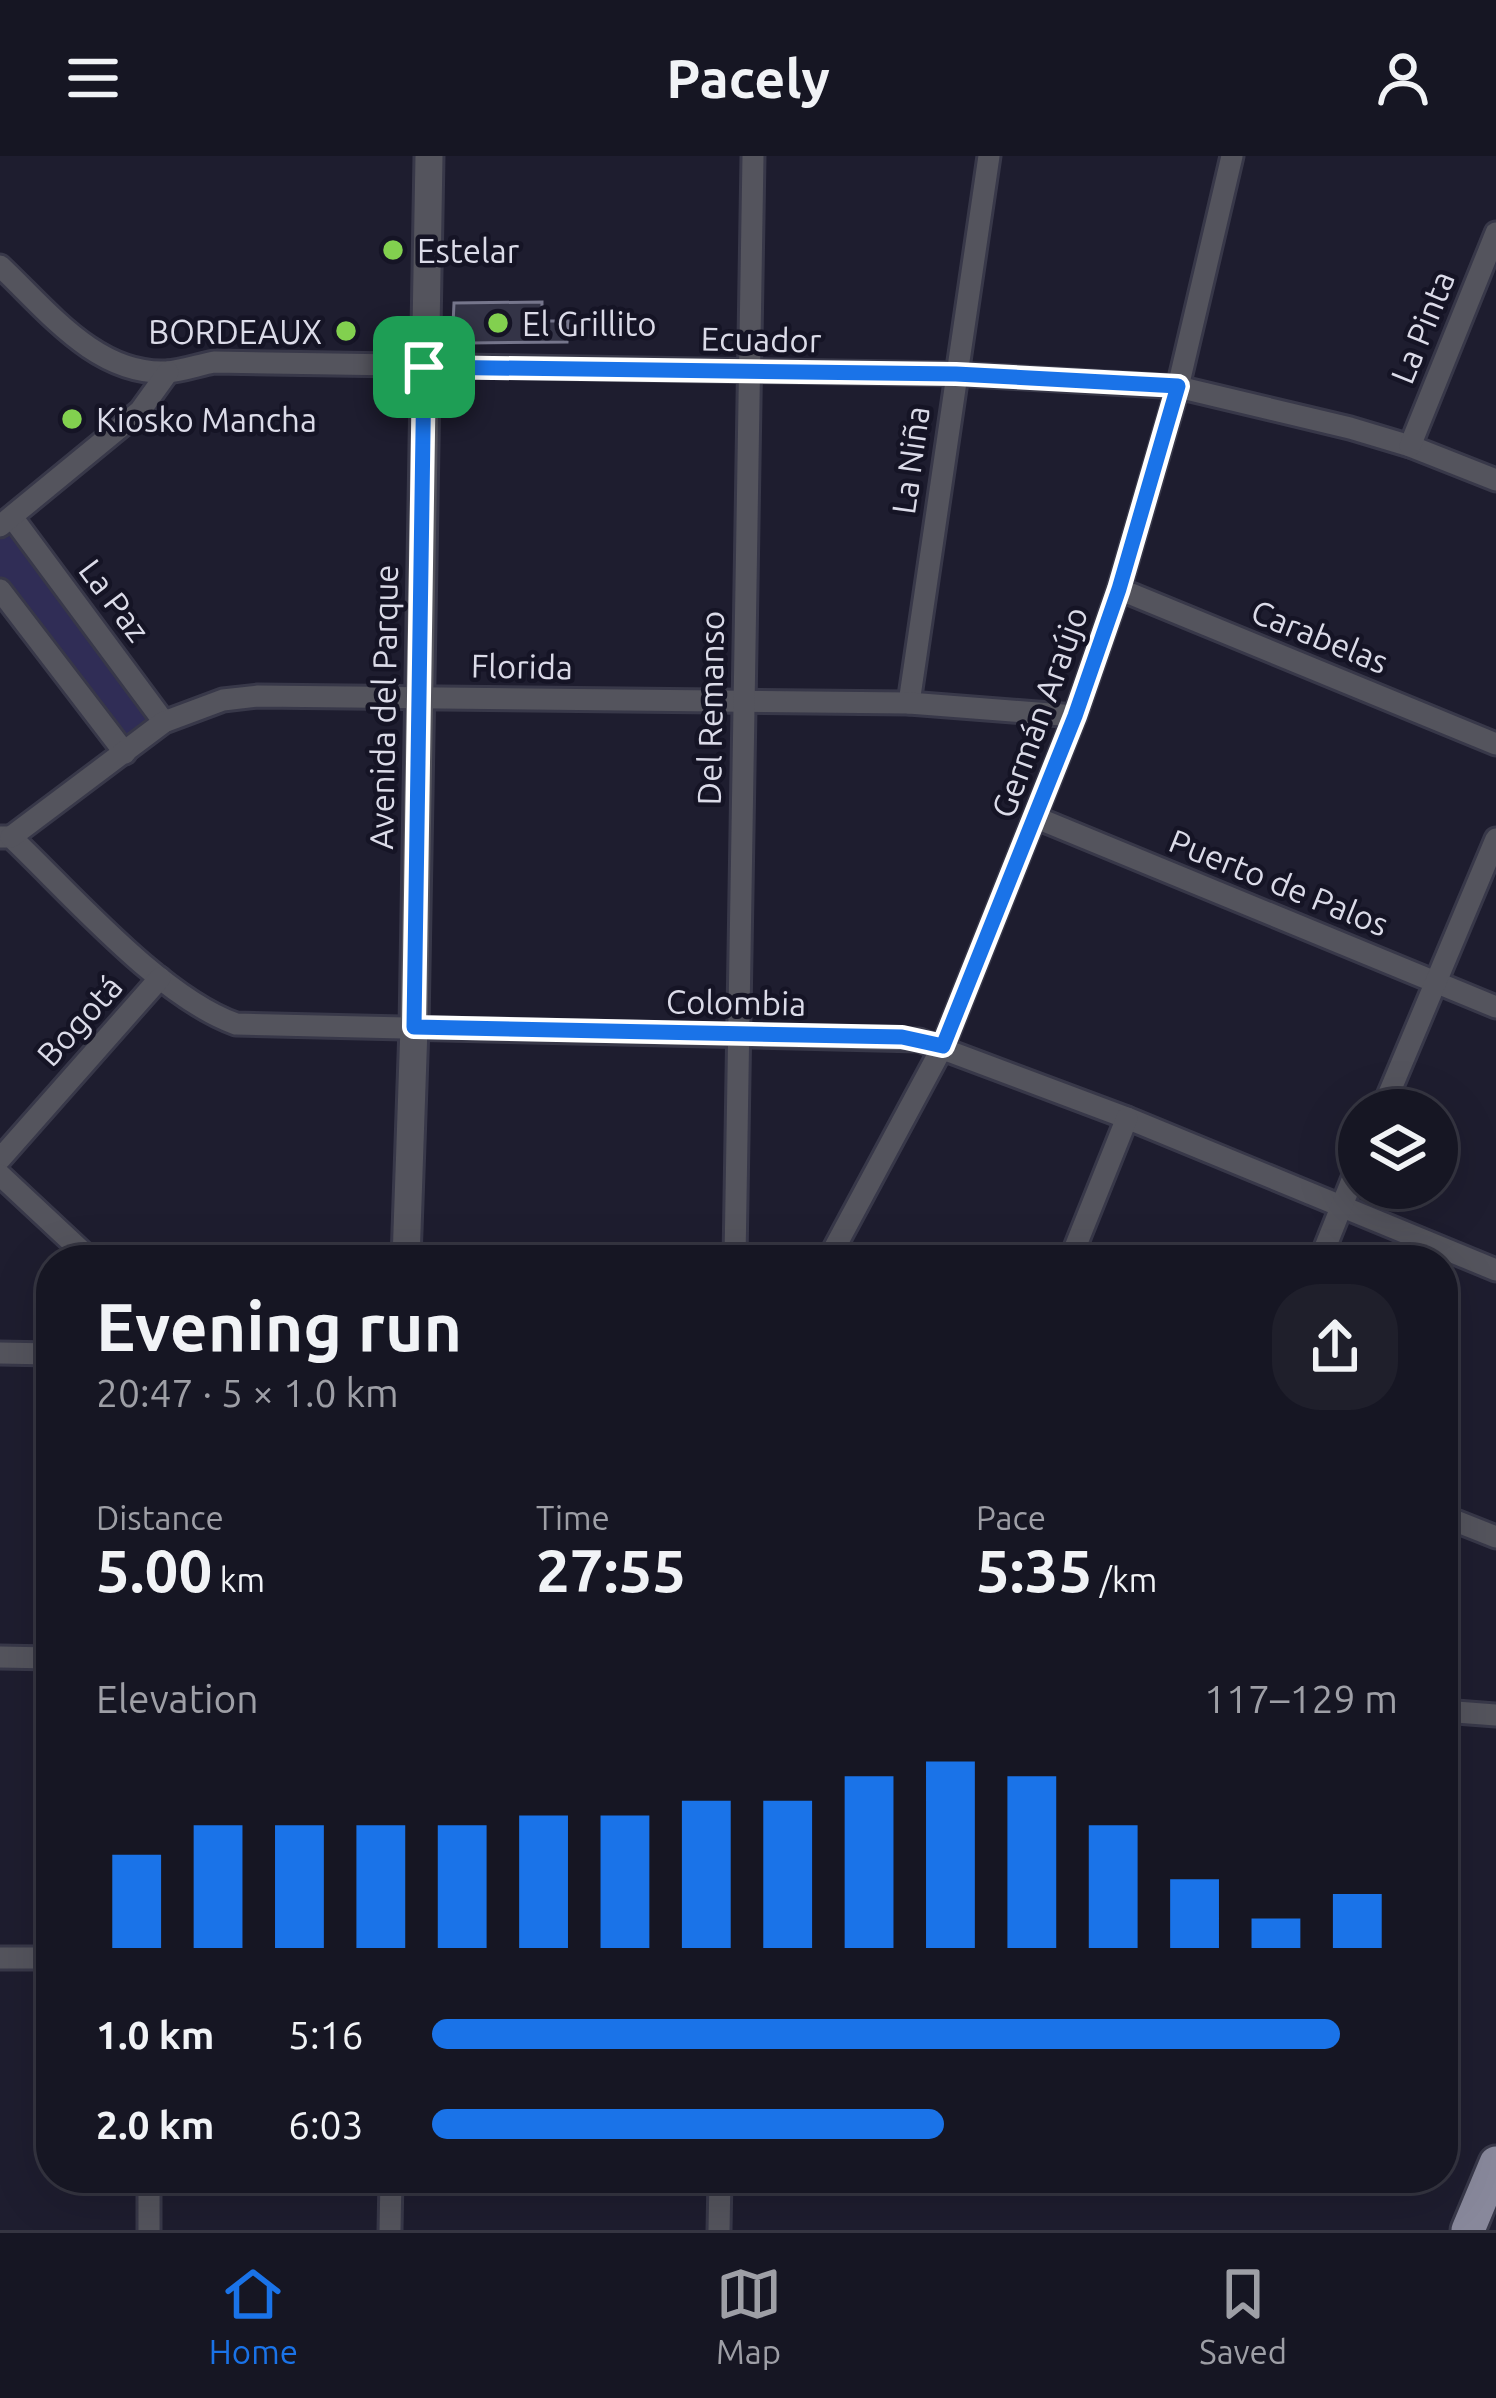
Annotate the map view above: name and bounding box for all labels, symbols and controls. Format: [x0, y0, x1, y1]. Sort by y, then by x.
icon: menu [60, 45, 126, 111]
icon: person [1370, 45, 1436, 111]
text: Pacely [666, 48, 830, 108]
place label: Estelar [417, 232, 520, 269]
marker: Estelar [380, 237, 406, 263]
street label: La Pinta [1383, 265, 1461, 389]
place label: El Grillito [522, 305, 657, 342]
marker: El Grillito [485, 310, 511, 336]
place label: BORDEAUX [148, 313, 322, 350]
pin [373, 316, 475, 418]
marker: BORDEAUX [333, 318, 359, 344]
street label: Ecuador [700, 319, 822, 359]
icon: arrive [391, 334, 457, 400]
place label: Kiosko Mancha [96, 401, 317, 438]
street label: La Niña [884, 404, 936, 516]
marker: Kiosko Mancha [59, 406, 85, 432]
street label: La Paz [72, 552, 158, 648]
street label: Avenida del Parque [362, 564, 404, 850]
street label: Carabelas [1246, 592, 1394, 680]
street label: Germán Araújo [984, 602, 1094, 822]
street label: Del Remanso [690, 611, 730, 805]
street label: Florida [471, 647, 573, 685]
street label: Puerto de Palos [1164, 821, 1394, 943]
street label: Bogotá [29, 967, 129, 1073]
street label: Colombia [666, 982, 806, 1022]
map controls [1338, 1089, 1458, 1209]
button: layers [1338, 1089, 1458, 1209]
button: share [1272, 1284, 1398, 1410]
text: Evening run [96, 1289, 462, 1363]
text: 20:47 · 5 × 1.0 km [96, 1371, 399, 1414]
text: Distance [96, 1499, 224, 1536]
text: Time [536, 1499, 610, 1536]
text: Pace [976, 1499, 1046, 1536]
text: 5.00 [96, 1536, 212, 1603]
text: 27:55 [536, 1536, 686, 1603]
text: 5:35 [976, 1536, 1092, 1603]
text: km [212, 1561, 265, 1598]
text: /km [1092, 1561, 1157, 1598]
text: Elevation [96, 1677, 259, 1720]
text: 117–129 m [1204, 1677, 1398, 1720]
text: 1.0 km [96, 2013, 214, 2056]
text: 5:16 [288, 2013, 364, 2056]
text: 2.0 km [96, 2103, 214, 2146]
text: 6:03 [288, 2103, 364, 2146]
tab: Home [209, 2261, 298, 2370]
tab: Map [716, 2261, 782, 2370]
tab: Saved [1199, 2261, 1287, 2370]

